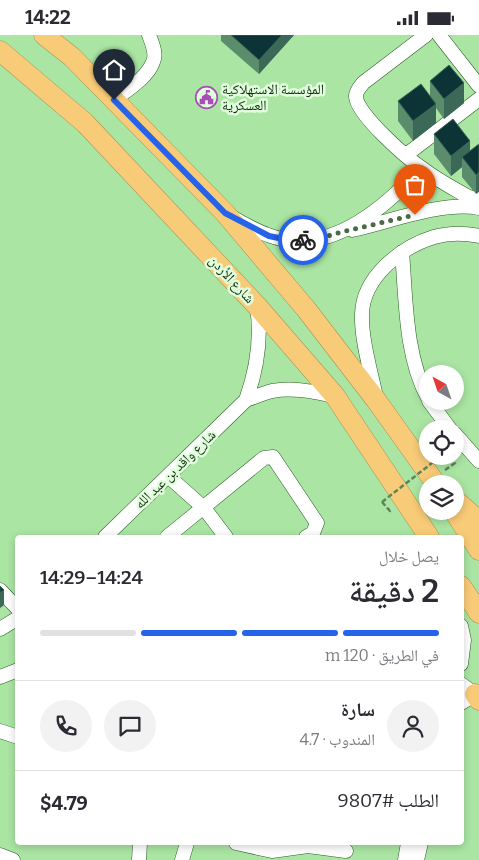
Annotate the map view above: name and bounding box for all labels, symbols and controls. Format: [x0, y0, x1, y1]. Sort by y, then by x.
text: 14:22 [25, 6, 71, 29]
pin [93, 49, 135, 100]
icon: home [100, 56, 128, 84]
place label: المؤسسة الاستهلاكية العسكرية [222, 81, 324, 114]
public building icon: المؤسسة الاستهلاكية العسكرية [194, 85, 218, 109]
pin [394, 164, 436, 215]
icon: bag [401, 171, 429, 199]
courier [278, 215, 328, 265]
icon: bike [289, 226, 317, 254]
street label: شارع الأردن [204, 252, 258, 308]
north arrow [419, 365, 464, 410]
map controls [419, 365, 464, 520]
button: locate [419, 420, 464, 465]
street label: شارع واقد بن عبد الله [131, 426, 220, 513]
button: layers [419, 475, 464, 520]
text: يصل خلال [379, 547, 439, 566]
text: 14:24–14:29 [40, 566, 143, 589]
text: 2 دقيقة [349, 572, 439, 610]
text: في الطريق · 120 m [325, 646, 439, 665]
text: سارة [341, 698, 375, 721]
button: phone [40, 700, 92, 752]
button: chat [104, 700, 156, 752]
button: person [387, 700, 439, 752]
text: المندوب · 4.7 [299, 730, 375, 749]
text: الطلب #9807 [338, 789, 439, 812]
text: $4.79 [40, 792, 88, 815]

